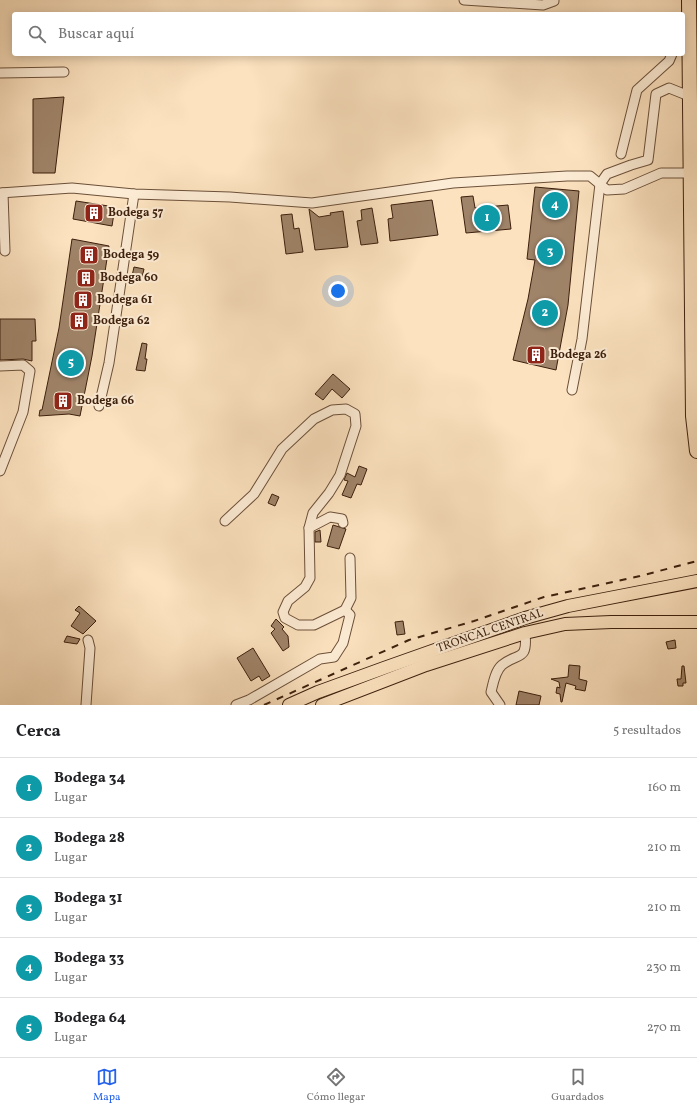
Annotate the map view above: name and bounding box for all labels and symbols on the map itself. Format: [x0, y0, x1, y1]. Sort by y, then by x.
pin: 4 [542, 190, 568, 220]
building icon: Bodega 57 [83, 202, 105, 224]
pin: 1 [474, 203, 500, 233]
place label: Bodega 57 [108, 205, 164, 221]
pin: 3 [537, 237, 563, 267]
building icon: Bodega 59 [78, 244, 100, 266]
place label: Bodega 59 [103, 247, 160, 263]
building icon: Bodega 60 [75, 267, 97, 289]
place label: Bodega 60 [100, 270, 158, 286]
your location [328, 281, 348, 301]
building icon: Bodega 61 [72, 289, 94, 311]
place label: Bodega 61 [97, 292, 152, 308]
pin: 2 [532, 298, 558, 328]
building icon: Bodega 62 [68, 310, 90, 332]
place label: Bodega 62 [93, 313, 150, 329]
building icon: Bodega 26 [525, 344, 547, 366]
place label: Bodega 26 [550, 347, 607, 363]
pin: 5 [58, 348, 84, 378]
building icon: Bodega 66 [52, 390, 74, 412]
place label: Bodega 66 [77, 393, 134, 409]
street label: TRONCAL CENTRAL [435, 605, 546, 657]

